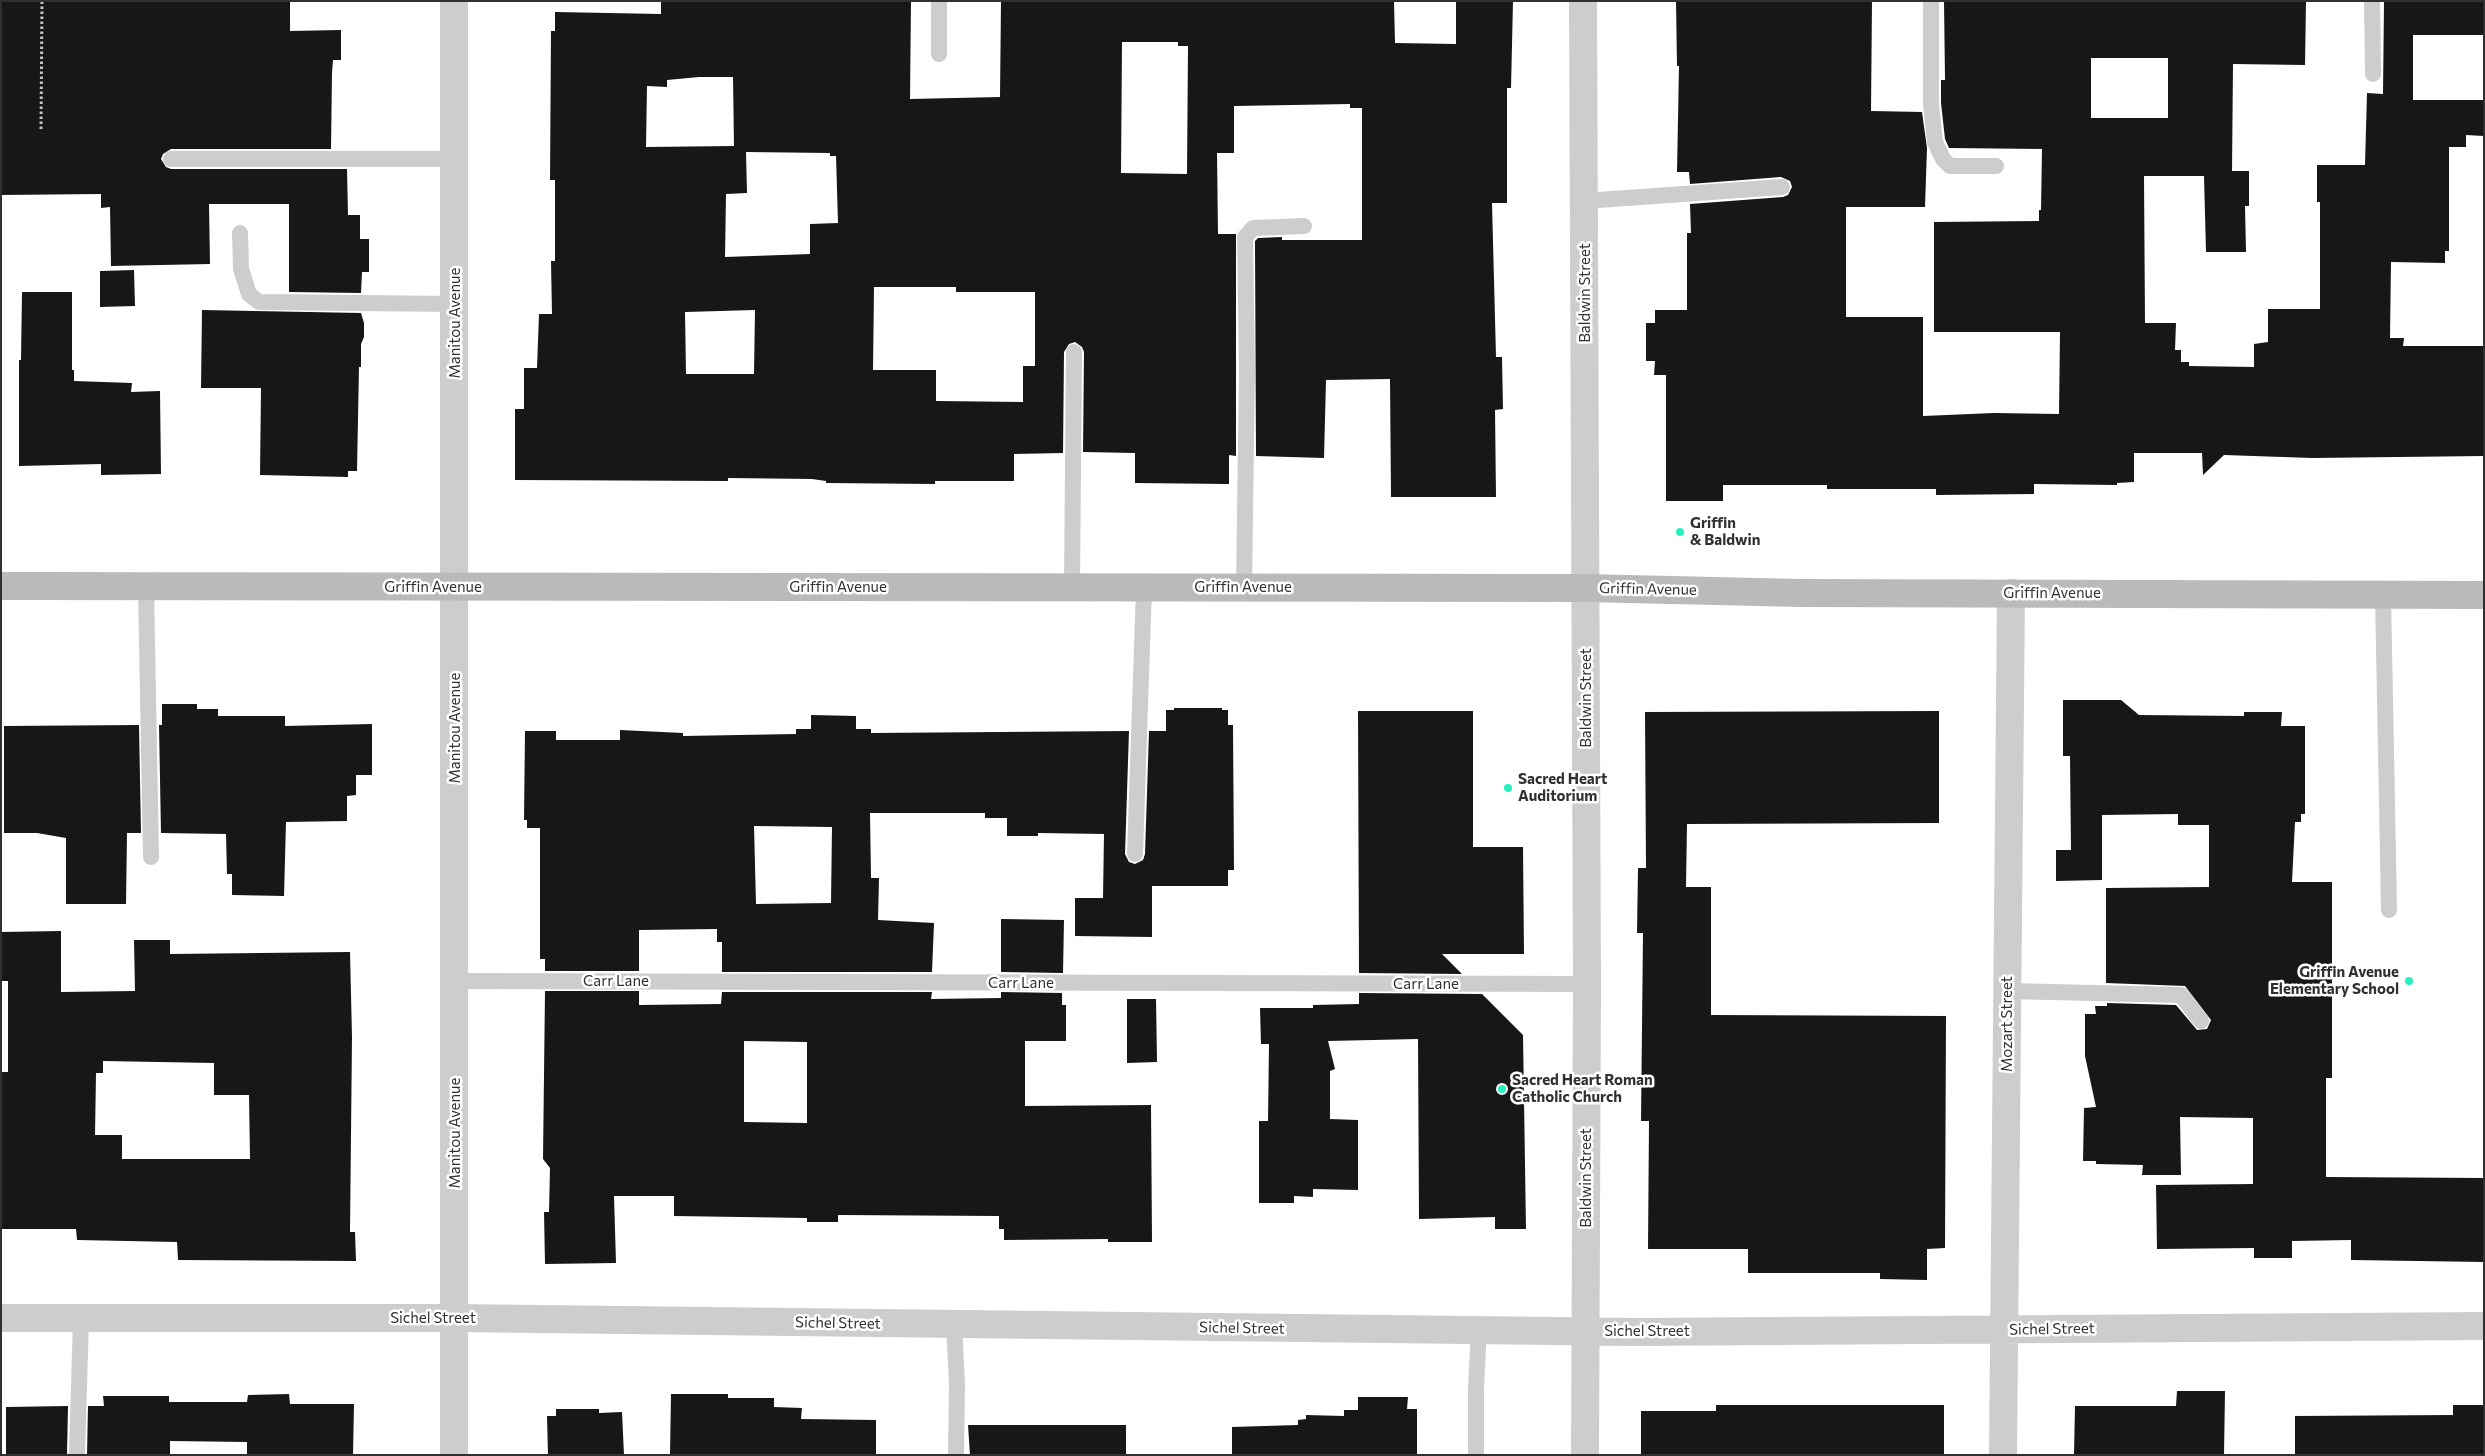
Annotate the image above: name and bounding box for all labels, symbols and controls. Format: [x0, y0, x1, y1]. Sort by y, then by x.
street label: Baldwin Street [1576, 243, 1594, 343]
street label: Manitou Avenue [446, 268, 464, 378]
place label: Griffin & Baldwin [1690, 514, 1760, 549]
marker: Griffin & Baldwin [1674, 526, 1686, 538]
street label: Griffin Avenue [384, 578, 482, 596]
street label: Griffin Avenue [789, 578, 887, 596]
street label: Griffin Avenue [1194, 578, 1292, 596]
street label: Griffin Avenue [1599, 579, 1697, 599]
street label: Griffin Avenue [2003, 584, 2101, 602]
street label: Baldwin Street [1577, 648, 1595, 748]
street label: Manitou Avenue [446, 673, 464, 783]
place label: Sacred Heart Auditorium [1518, 770, 1607, 805]
marker: Sacred Heart Auditorium [1502, 782, 1514, 794]
place label: Griffin Avenue Elementary School [2270, 963, 2399, 998]
street label: Carr Lane [583, 972, 649, 990]
street label: Carr Lane [988, 974, 1054, 992]
street label: Carr Lane [1393, 975, 1459, 993]
marker: Griffin Avenue Elementary School [2403, 975, 2415, 987]
street label: Mozart Street [1998, 976, 2016, 1072]
place label: Sacred Heart Roman Catholic Church [1512, 1071, 1653, 1106]
street label: Manitou Avenue [446, 1078, 464, 1188]
marker: Sacred Heart Roman Catholic Church [1496, 1083, 1508, 1095]
street label: Baldwin Street [1577, 1128, 1595, 1228]
street label: Sichel Street [390, 1309, 476, 1327]
street label: Sichel Street [795, 1313, 881, 1333]
street label: Sichel Street [1199, 1318, 1285, 1338]
street label: Sichel Street [2009, 1319, 2095, 1339]
street label: Sichel Street [1604, 1322, 1690, 1340]

